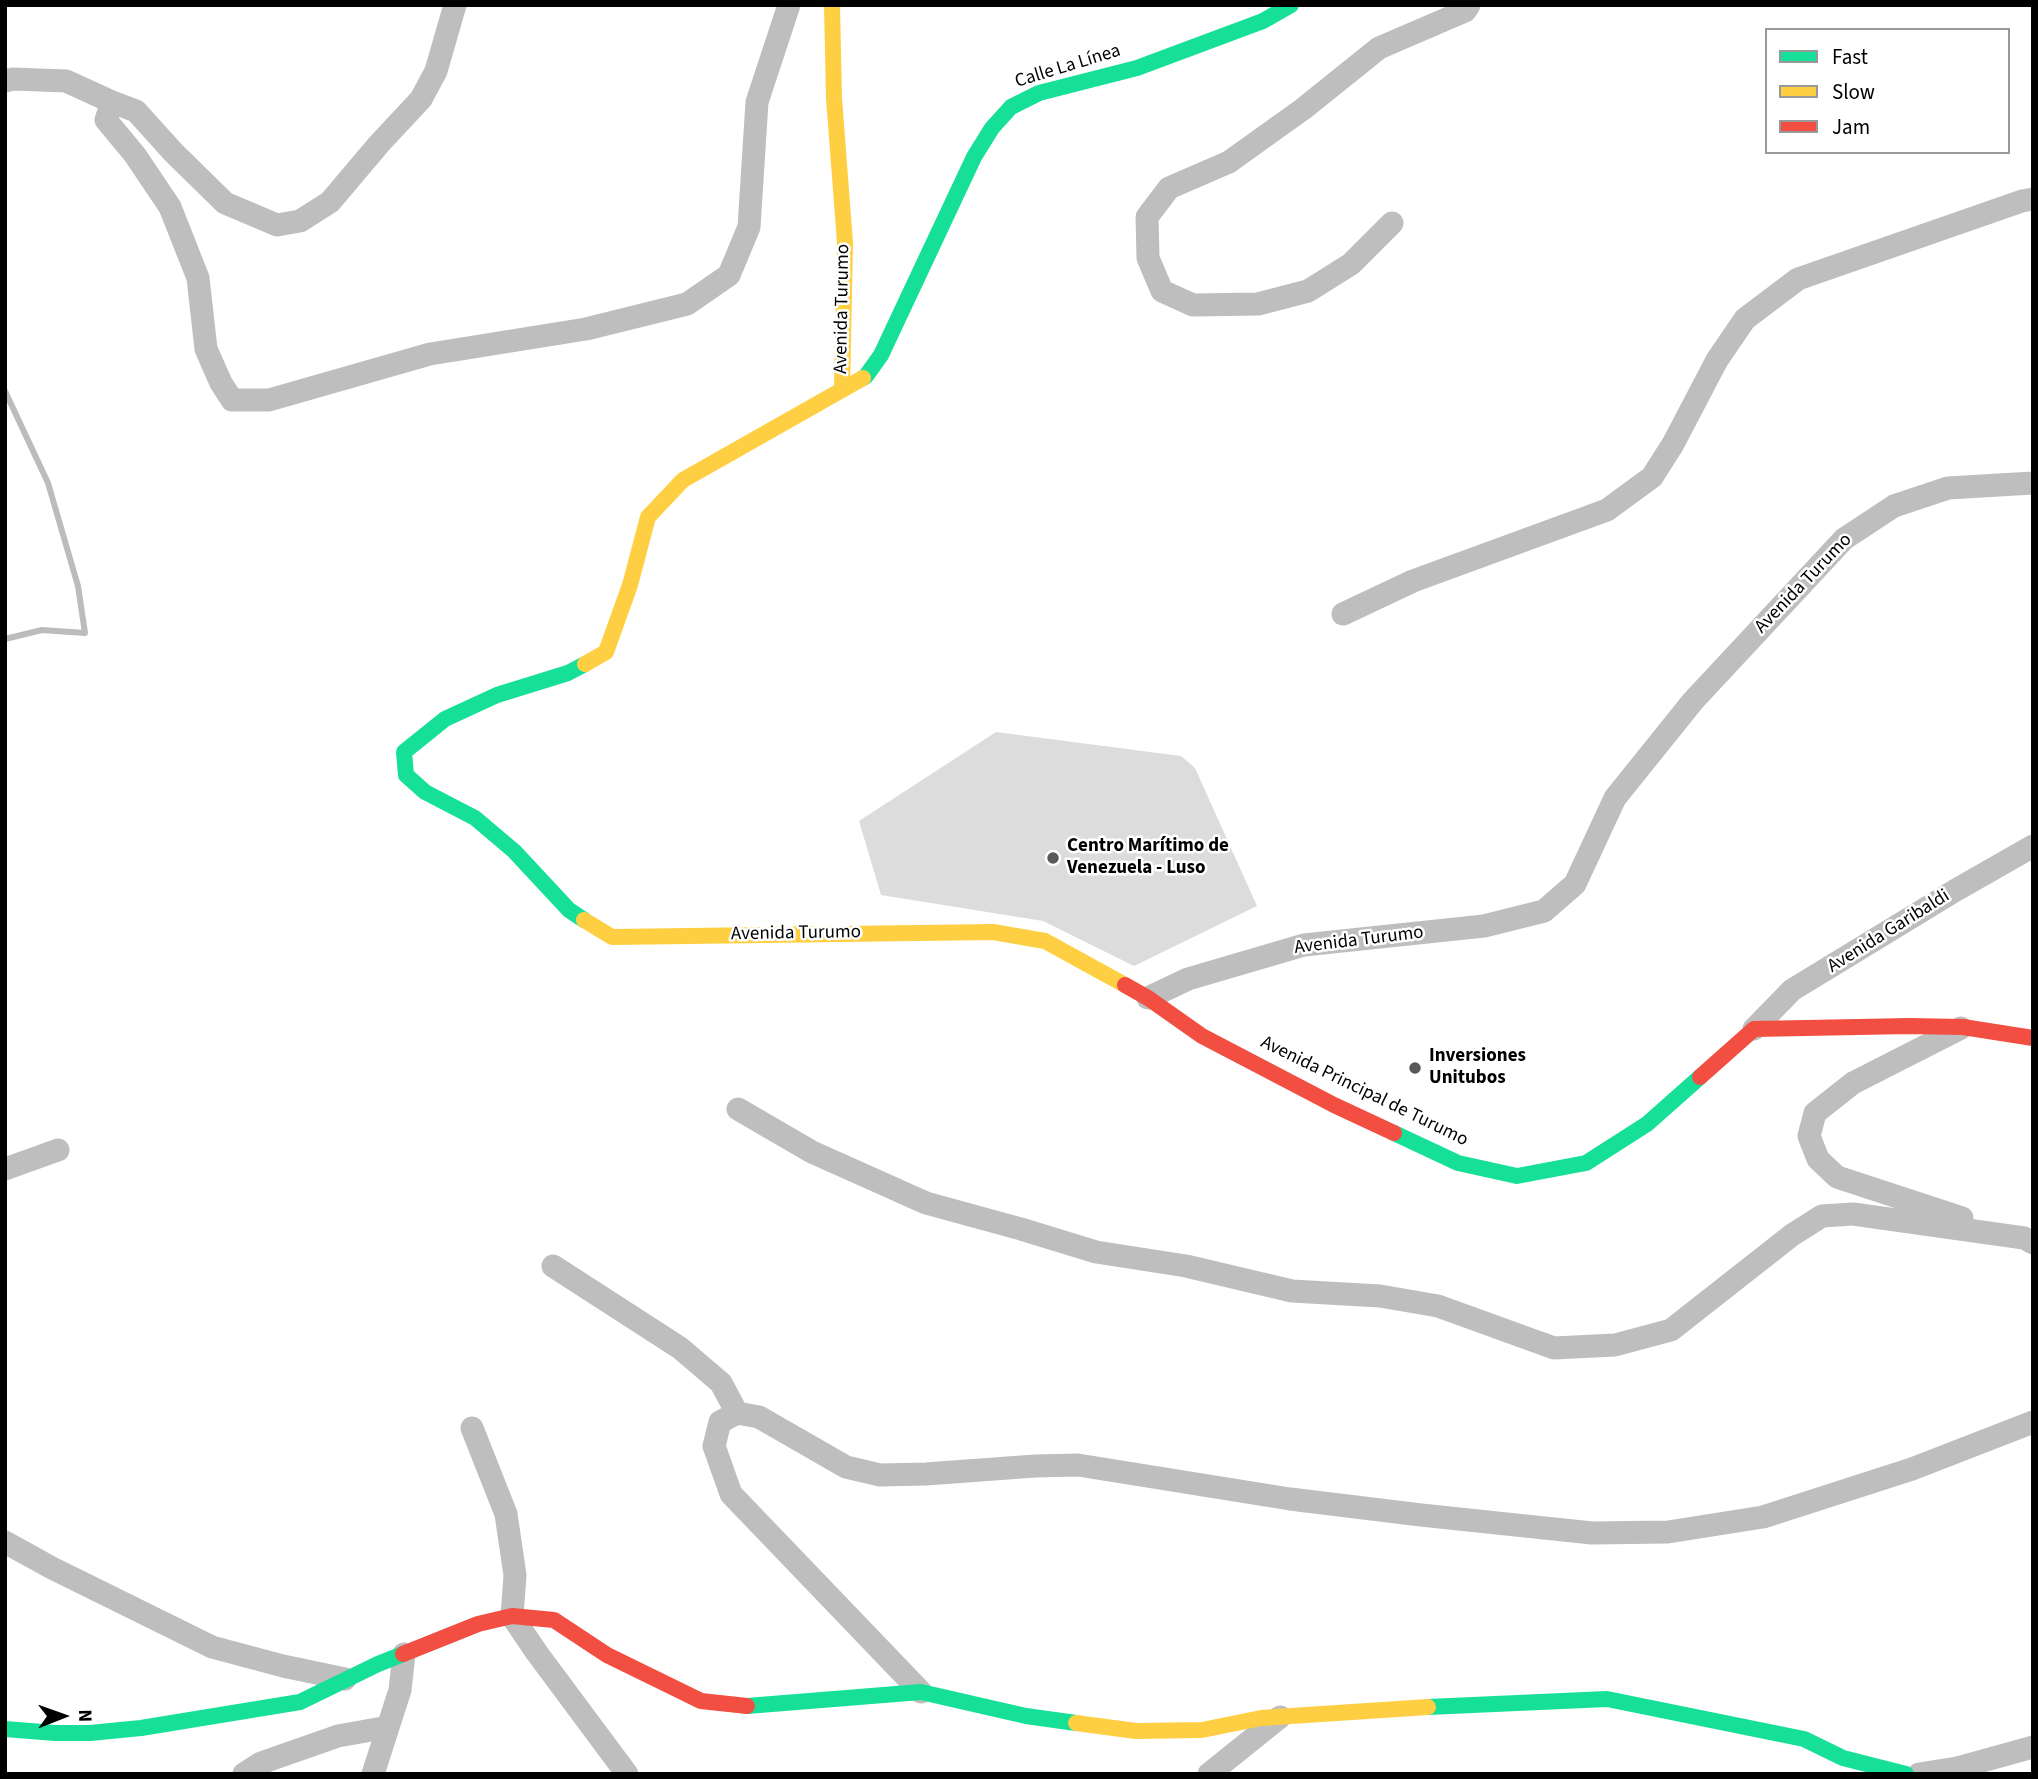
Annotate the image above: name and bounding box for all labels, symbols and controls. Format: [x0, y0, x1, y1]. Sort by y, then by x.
legend [1765, 28, 2010, 154]
street label: Calle La Línea [1013, 40, 1123, 94]
text: Fast [1832, 42, 1868, 72]
text: Slow [1832, 77, 1875, 107]
text: Jam [1832, 112, 1870, 142]
street label: Avenida Turumo [830, 244, 856, 374]
street label: Avenida Turumo [1751, 529, 1857, 639]
place label: Centro Marítimo de Venezuela - Luso [1067, 836, 1229, 880]
marker: Centro Marítimo de Venezuela - Luso [1045, 850, 1061, 866]
street label: Avenida Garibaldi [1824, 885, 1954, 979]
street label: Avenida Turumo [731, 921, 861, 947]
street label: Avenida Turumo [1293, 922, 1425, 960]
street label: Avenida Principal de Turumo [1257, 1032, 1471, 1152]
place label: Inversiones Unitubos [1429, 1046, 1526, 1090]
marker: Inversiones Unitubos [1407, 1060, 1423, 1076]
north arrow [28, 1681, 98, 1751]
text: N [71, 1709, 98, 1722]

